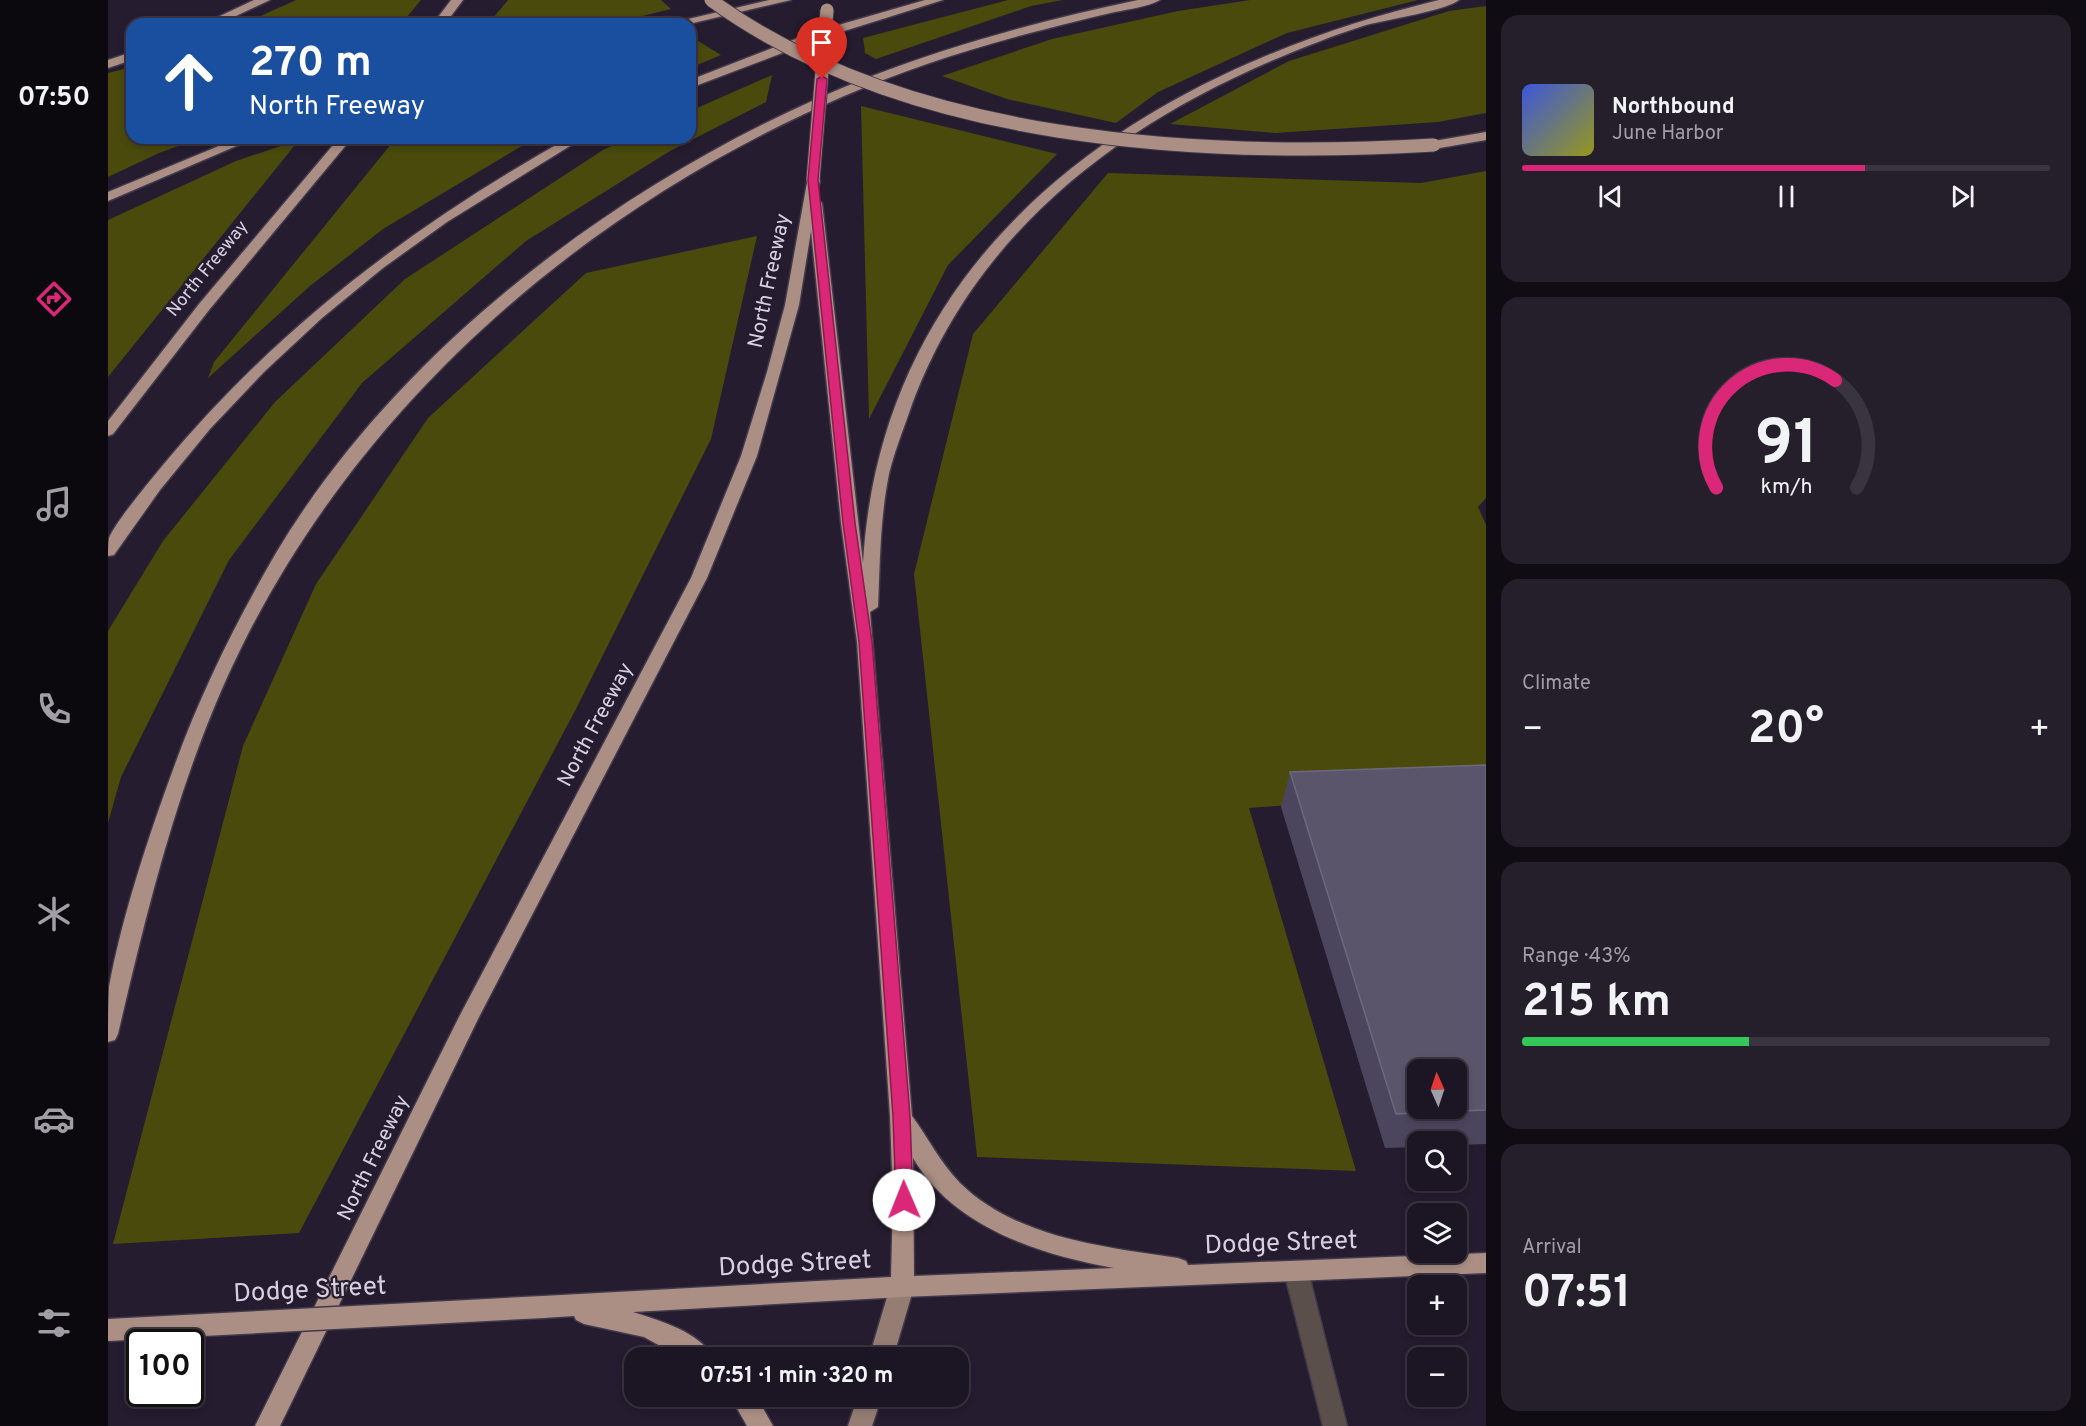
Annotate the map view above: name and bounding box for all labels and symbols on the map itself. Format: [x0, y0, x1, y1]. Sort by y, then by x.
pin [796, 17, 847, 79]
street label: North Freeway [743, 211, 797, 351]
street label: North Freeway [162, 216, 254, 322]
street label: North Freeway [552, 658, 640, 792]
north arrow [1407, 1059, 1467, 1119]
street label: North Freeway [332, 1091, 416, 1225]
position arrow [872, 1168, 936, 1232]
street label: Dodge Street [1204, 1225, 1358, 1263]
street label: Dodge Street [718, 1245, 872, 1285]
street label: Dodge Street [233, 1271, 387, 1311]
speed limit sign: 100 [126, 1329, 204, 1407]

